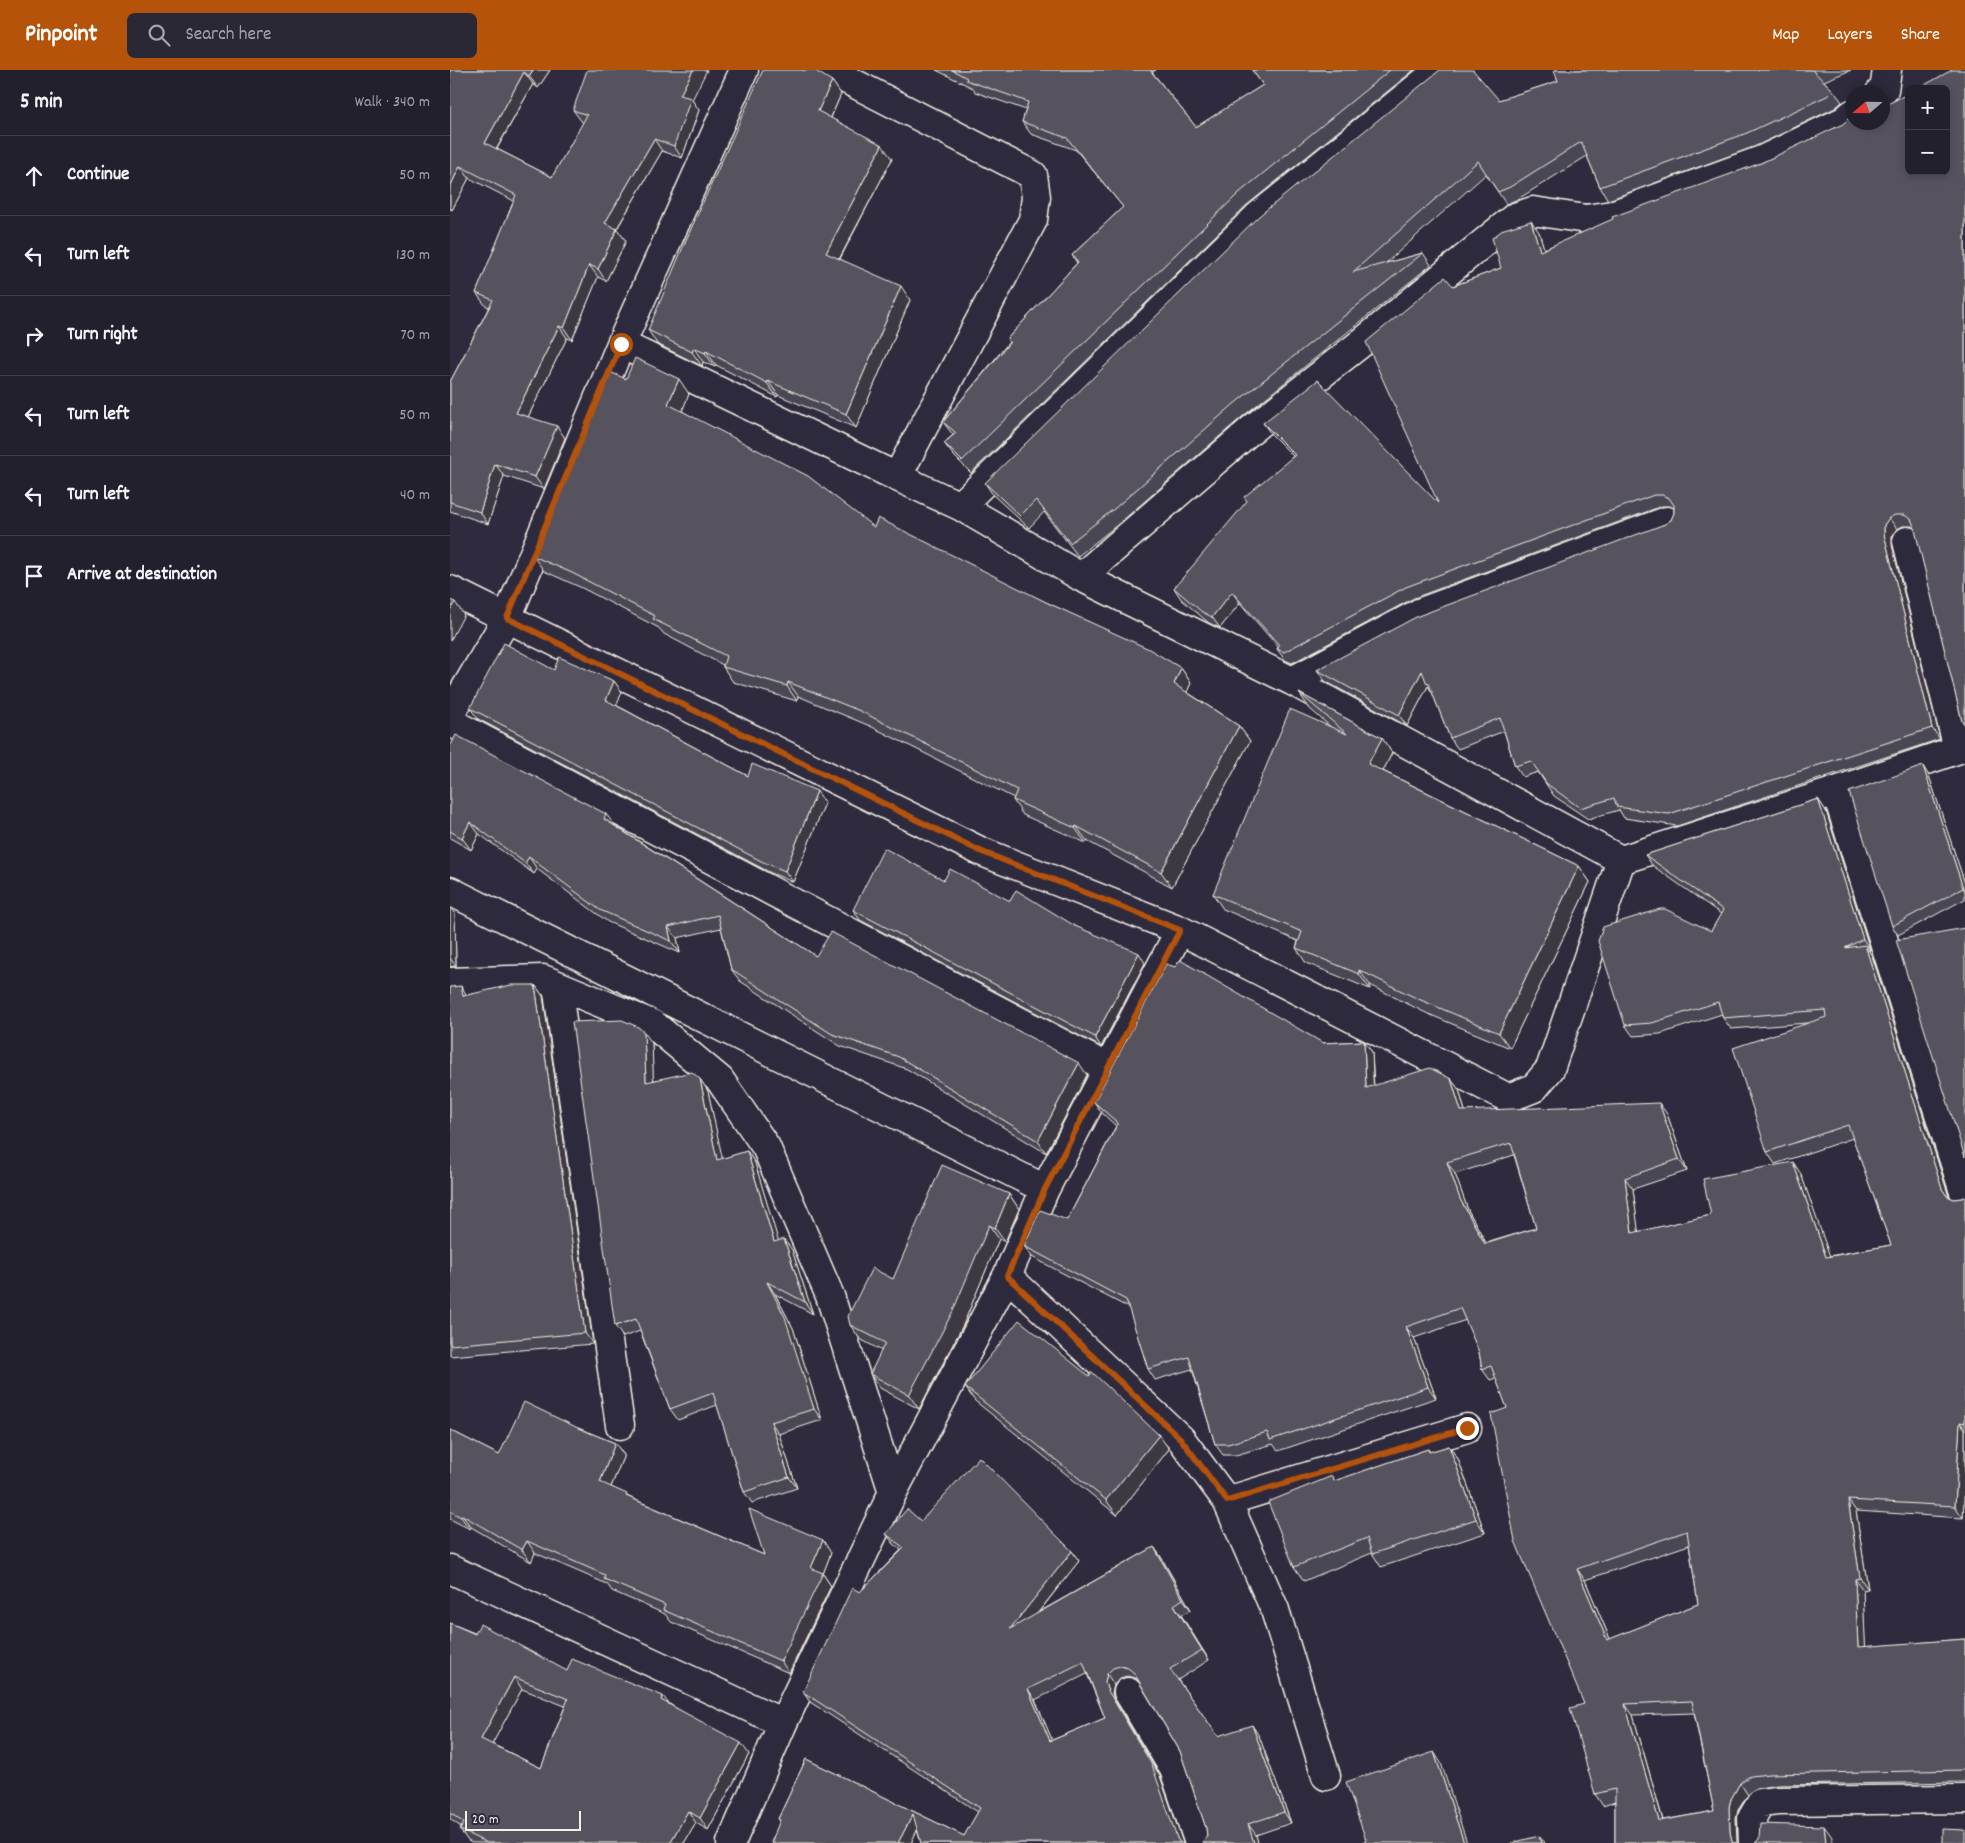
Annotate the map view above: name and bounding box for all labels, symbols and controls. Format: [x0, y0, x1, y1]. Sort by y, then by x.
search box [127, 13, 477, 58]
text: Pinpoint [25, 18, 97, 52]
icon: search [145, 21, 173, 49]
text: Search here [185, 22, 271, 49]
text: Map [1772, 23, 1799, 48]
text: Layers [1827, 23, 1873, 48]
text: Share [1901, 23, 1940, 48]
north arrow [1845, 85, 1890, 130]
map controls [1905, 85, 1950, 175]
button: + [1905, 85, 1950, 130]
text: 5 min [20, 88, 63, 118]
text: Walk · 340 m [355, 91, 430, 114]
button: − [1905, 130, 1950, 175]
icon: ahead [20, 162, 48, 190]
text: Continue [67, 162, 129, 189]
text: 50 m [399, 164, 430, 187]
icon: left [20, 242, 48, 270]
text: Turn left [67, 242, 130, 269]
text: 130 m [396, 244, 430, 267]
icon: right [20, 322, 48, 350]
text: Turn right [67, 322, 138, 349]
text: 70 m [400, 324, 430, 347]
route start [610, 333, 633, 356]
icon: left [20, 402, 48, 430]
text: Turn left [67, 402, 130, 429]
text: 50 m [399, 404, 430, 427]
icon: left [20, 482, 48, 510]
text: Turn left [67, 482, 130, 509]
text: 40 m [400, 484, 430, 507]
icon: arrive [20, 562, 48, 590]
text: Arrive at destination [67, 562, 217, 589]
route end [1456, 1417, 1479, 1440]
scale bar [465, 1808, 581, 1831]
text: 20 m [472, 1810, 499, 1830]

